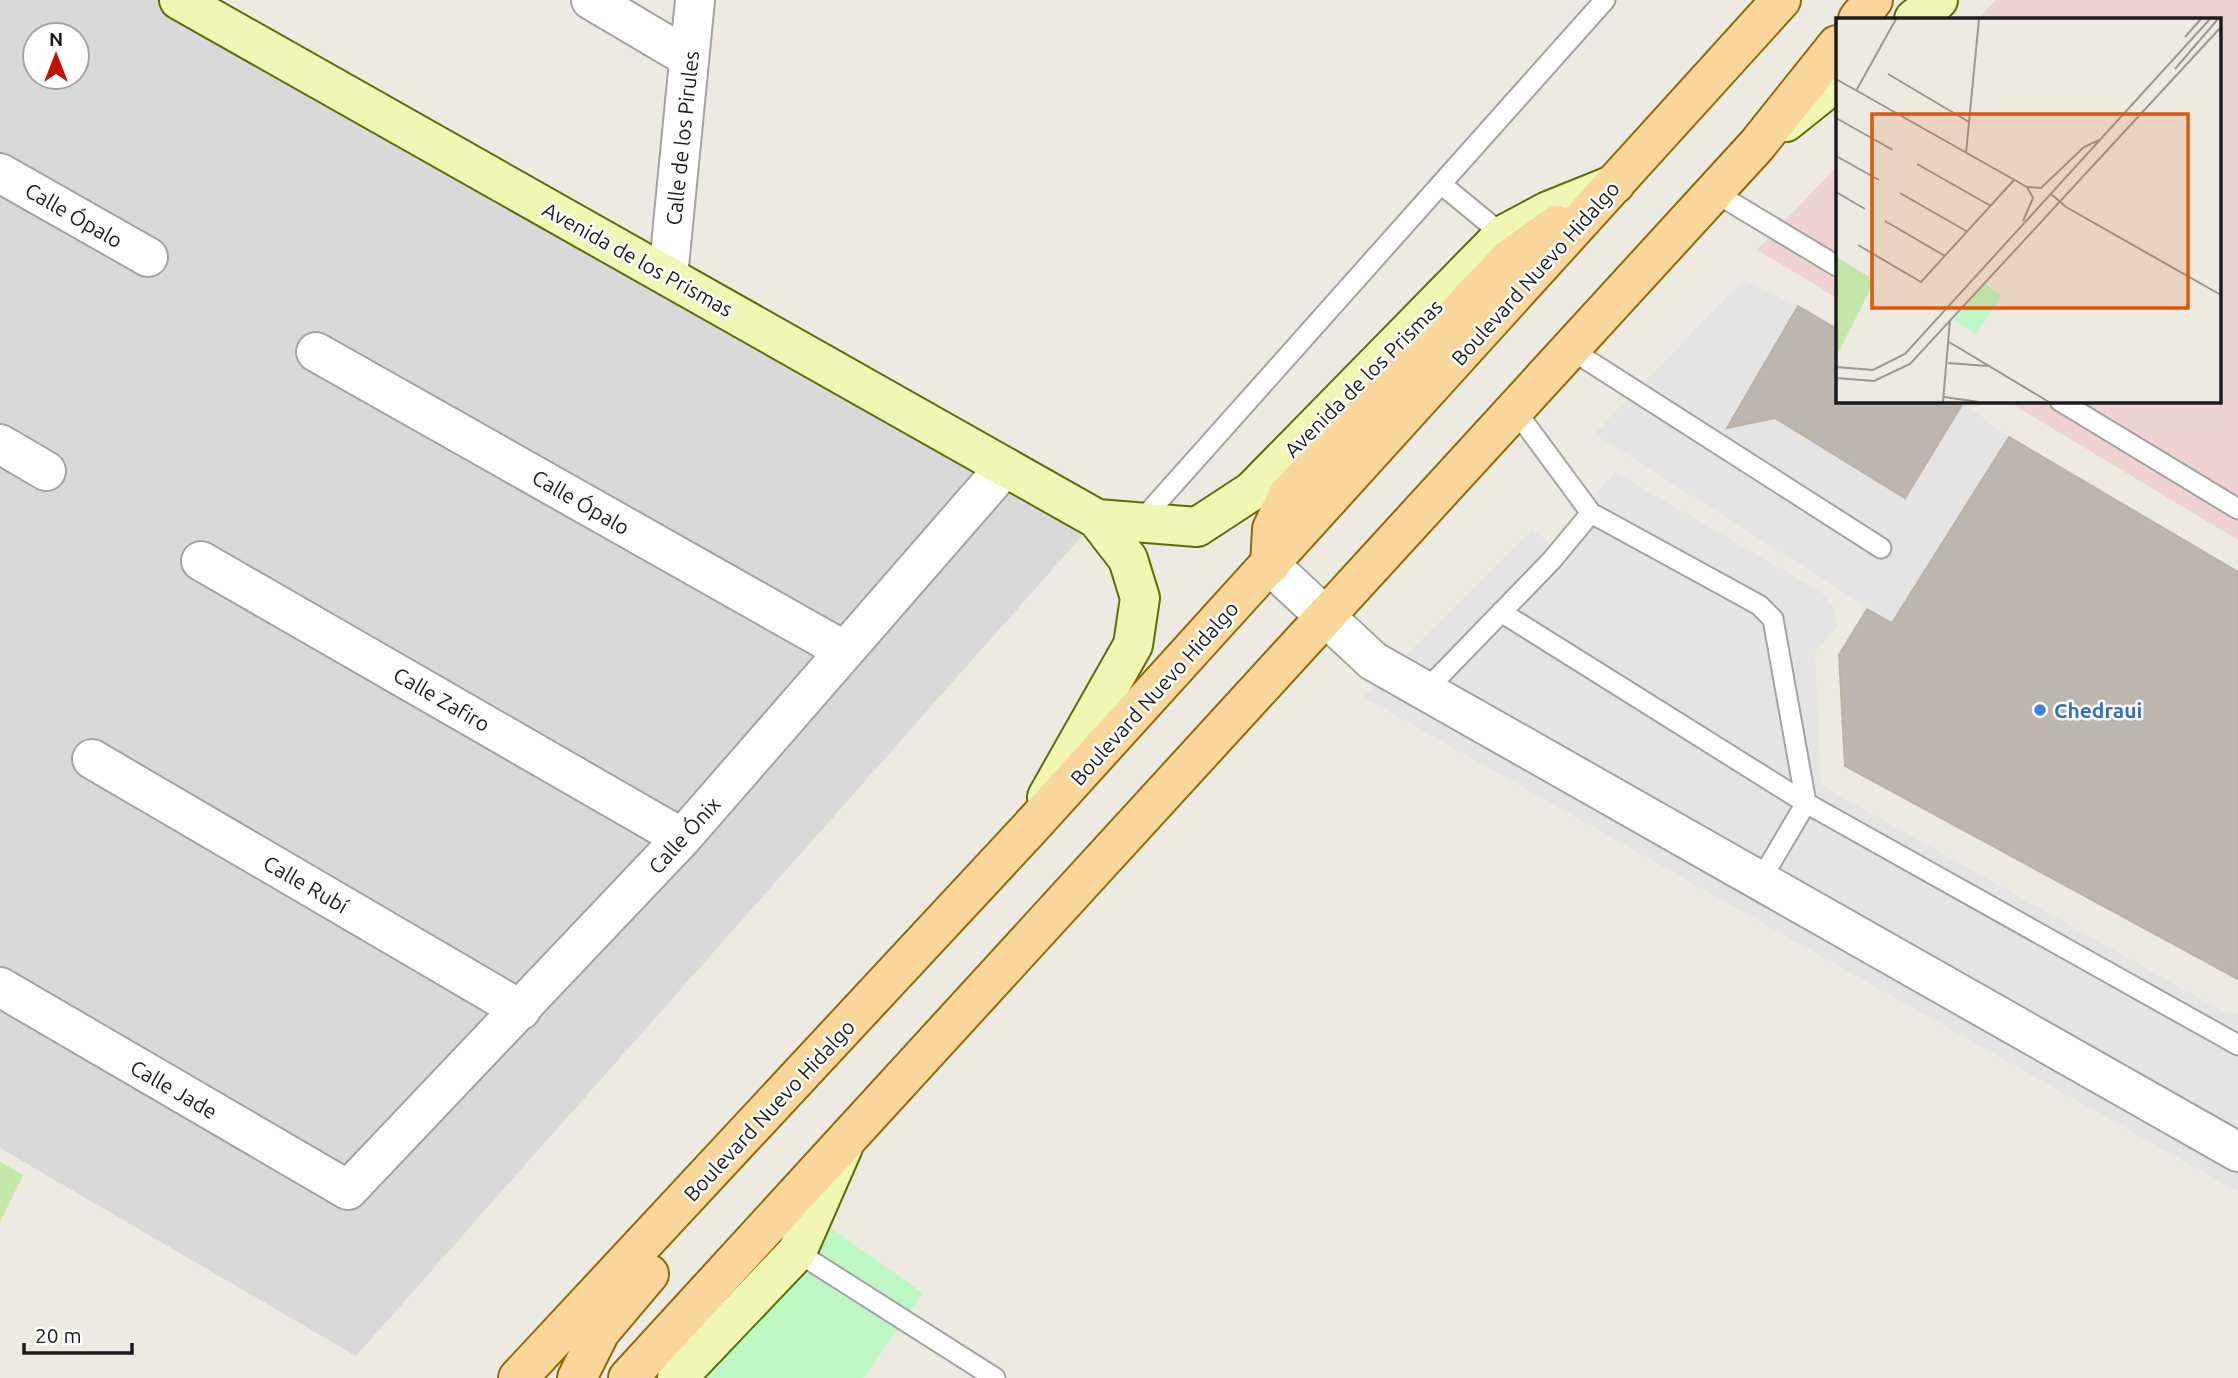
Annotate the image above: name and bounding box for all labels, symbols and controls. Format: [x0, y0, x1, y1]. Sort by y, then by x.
inset map [1836, 18, 2220, 402]
north arrow [21, 21, 91, 91]
text: N [49, 28, 63, 50]
street label: Calle de los Pirules [661, 50, 703, 226]
street label: Boulevard Nuevo Hidalgo [1446, 176, 1624, 370]
street label: Calle Ópalo [21, 178, 127, 252]
street label: Avenida de los Prismas [539, 197, 737, 321]
street label: Avenida de los Prismas [1279, 294, 1447, 462]
street label: Calle Ópalo [528, 465, 634, 539]
street label: Boulevard Nuevo Hidalgo [1065, 596, 1243, 790]
street label: Calle Zafiro [390, 662, 494, 736]
place label: Chedraui [2054, 698, 2142, 722]
marker: Chedraui [2032, 702, 2048, 718]
street label: Calle Ónix [643, 791, 725, 878]
street label: Calle Rubí [259, 850, 353, 918]
street label: Boulevard Nuevo Hidalgo [679, 1014, 859, 1206]
street label: Calle Jade [126, 1055, 222, 1123]
scale bar [24, 1312, 133, 1356]
text: 20 m [35, 1323, 82, 1347]

